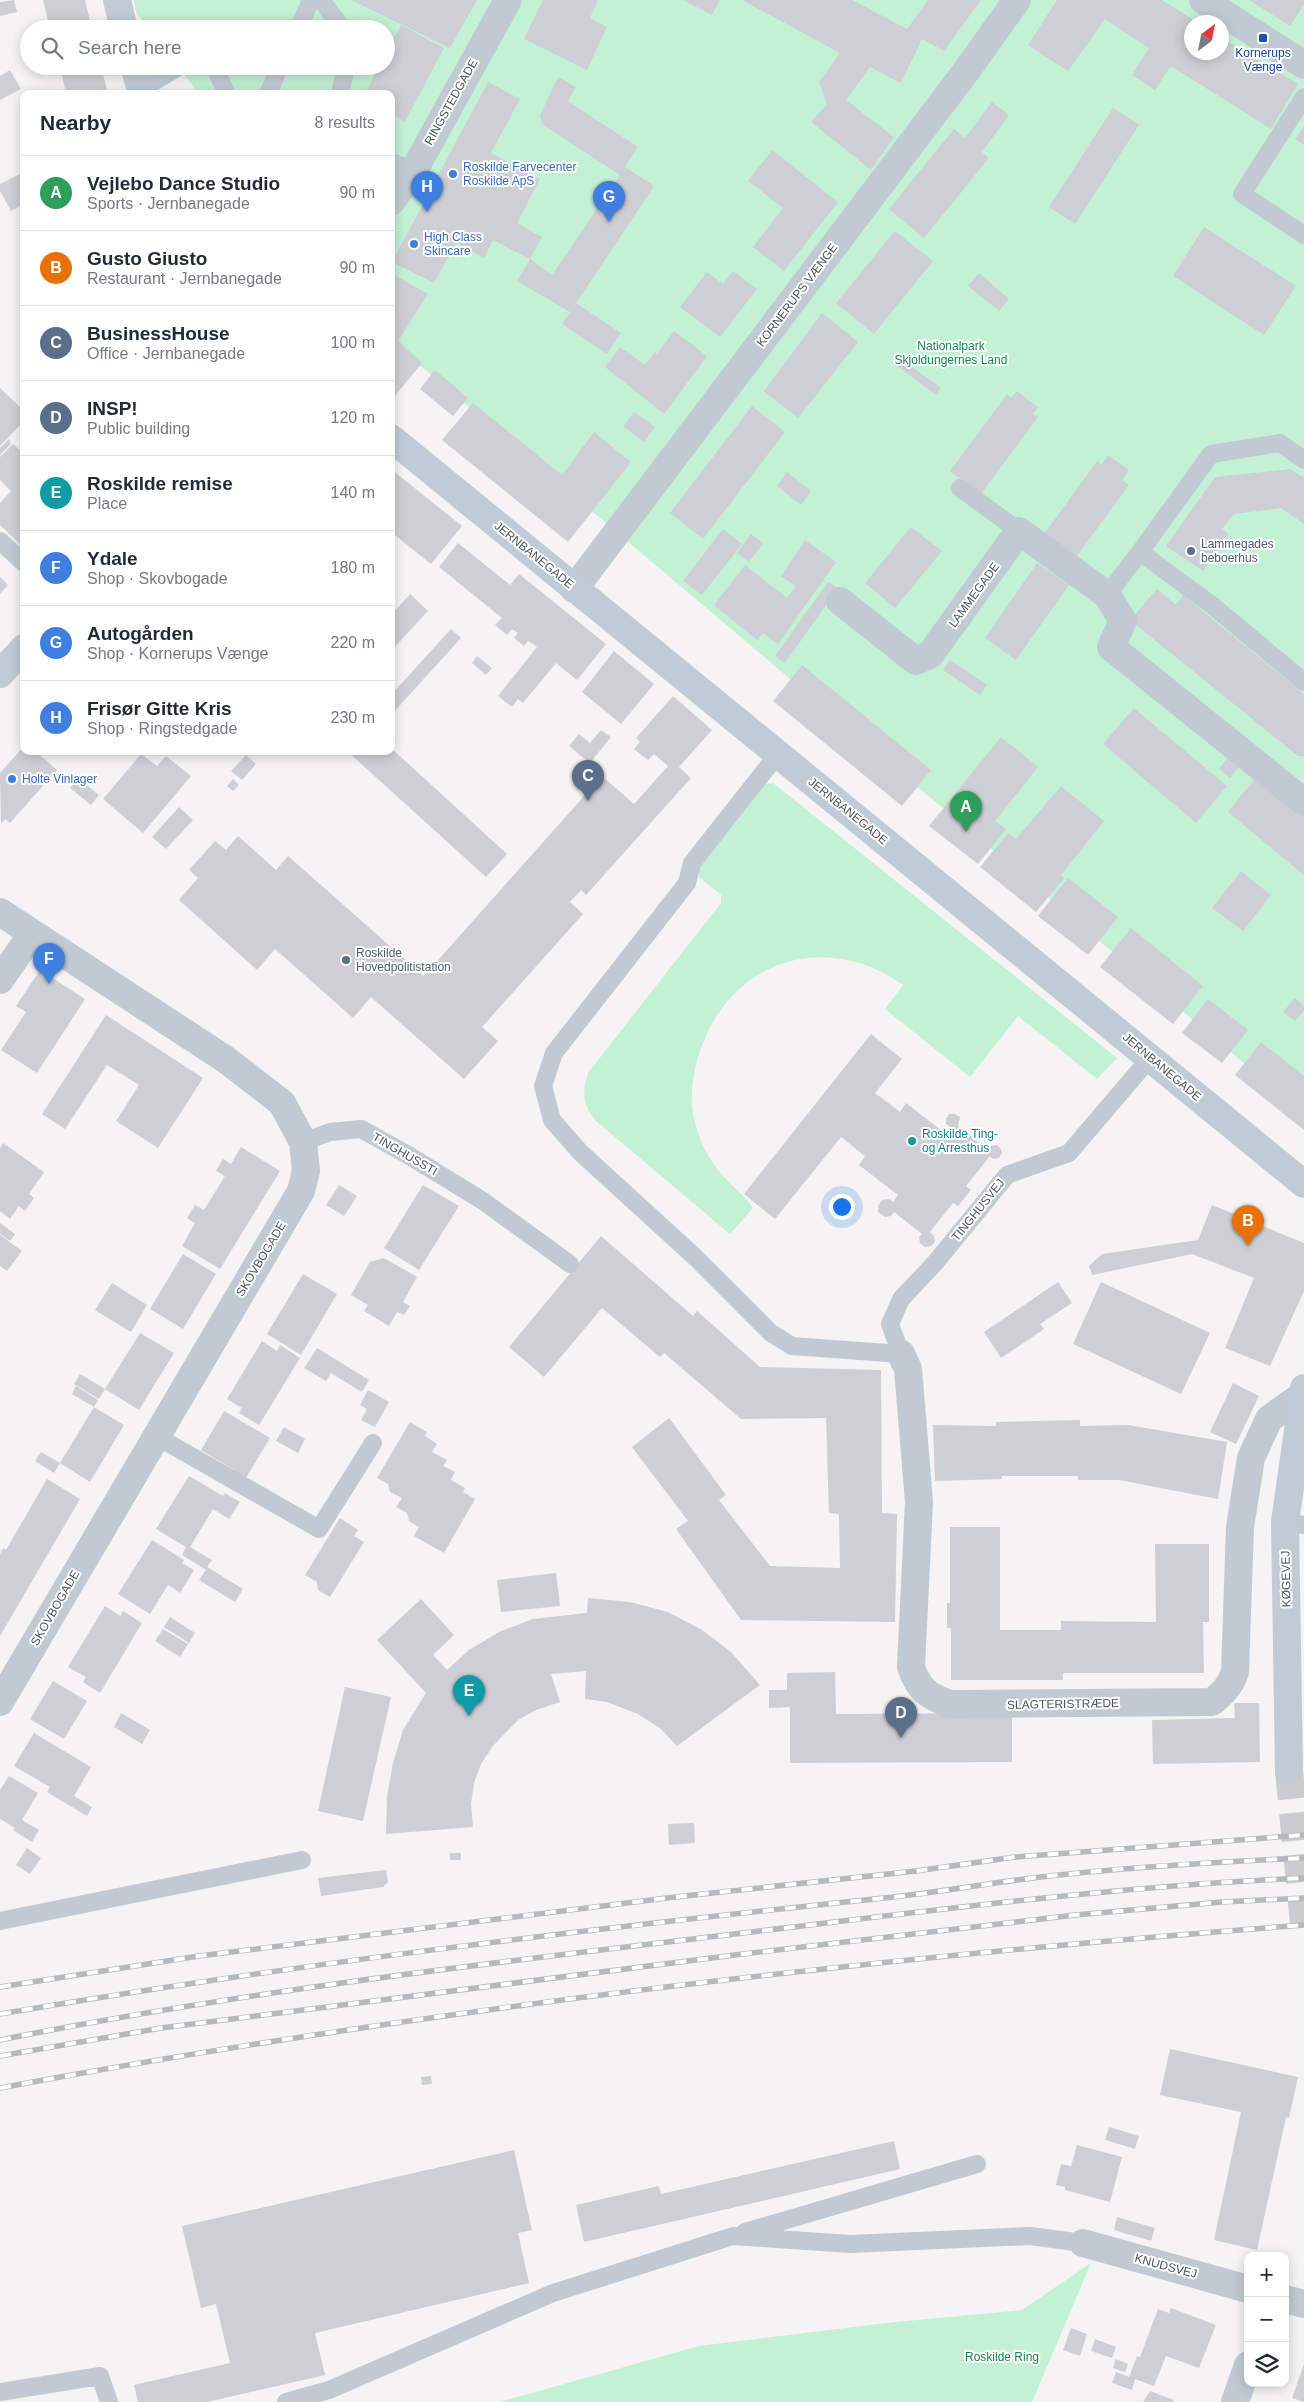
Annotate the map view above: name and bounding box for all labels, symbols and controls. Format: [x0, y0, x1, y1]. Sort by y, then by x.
north arrow [1184, 15, 1229, 60]
search box [20, 20, 395, 75]
marker: Kornerups Vænge [1257, 32, 1269, 44]
icon: search [38, 34, 66, 62]
text: Search here [78, 37, 182, 58]
place label: Kornerups Vænge [1235, 46, 1291, 74]
street label: RINGSTEDGADE [422, 57, 480, 147]
text: Nearby [40, 111, 111, 134]
text: 8 results [315, 114, 375, 131]
place label: Roskilde Farvecenter Roskilde ApS [463, 160, 576, 188]
marker: Roskilde Farvecenter Roskilde ApS [447, 168, 459, 180]
pin: H [411, 171, 443, 212]
text: Vejlebo Dance Studio [87, 173, 280, 194]
pin: G [593, 181, 625, 222]
text: A [50, 184, 62, 201]
text: 90 m [339, 184, 375, 201]
text: Sports · Jernbanegade [87, 195, 250, 212]
place label: High Class Skincare [424, 230, 482, 258]
marker: High Class Skincare [408, 238, 420, 250]
street label: KORNERUPS VÆNGE [754, 241, 840, 349]
text: Gusto Giusto [87, 248, 207, 269]
text: B [50, 259, 62, 276]
text: 90 m [339, 259, 375, 276]
text: Restaurant · Jernbanegade [87, 270, 282, 287]
text: BusinessHouse [87, 323, 230, 344]
text: C [50, 334, 62, 351]
text: 100 m [331, 334, 375, 351]
park label: Nationalpark Skjoldungernes Land [895, 339, 1007, 367]
text: Office · Jernbanegade [87, 345, 245, 362]
text: INSP! [87, 398, 138, 419]
text: D [50, 409, 62, 426]
text: 120 m [331, 409, 375, 426]
text: Public building [87, 420, 190, 437]
text: Roskilde remise [87, 473, 233, 494]
text: E [51, 484, 61, 501]
text: 140 m [331, 484, 375, 501]
text: Place [87, 495, 127, 512]
street label: JERNBANEGADE [492, 519, 576, 591]
place label: Lammegades beboerhus [1201, 537, 1274, 565]
marker: Lammegades beboerhus [1185, 545, 1197, 557]
text: Ydale [87, 548, 138, 569]
text: F [51, 559, 61, 576]
text: 180 m [331, 559, 375, 576]
street label: LAMMEGADE [946, 560, 1002, 630]
text: Shop · Skovbogade [87, 570, 228, 587]
text: Autogården [87, 623, 194, 644]
text: G [50, 634, 62, 651]
text: 220 m [331, 634, 375, 651]
text: Shop · Kornerups Vænge [87, 645, 268, 662]
text: Frisør Gitte Kris [87, 698, 232, 719]
text: H [50, 709, 62, 726]
text: 230 m [331, 709, 375, 726]
text: Shop · Ringstedgade [87, 720, 237, 737]
pin: C [572, 760, 604, 801]
place label: Holte Vinlager [22, 772, 97, 786]
marker: Holte Vinlager [6, 773, 18, 785]
street label: JERNBANEGADE [806, 775, 890, 847]
pin: A [950, 791, 982, 832]
pin: F [33, 943, 65, 984]
place label: Roskilde Hovedpolitistation [356, 946, 451, 974]
marker: Roskilde Hovedpolitistation [340, 954, 352, 966]
street label: JERNBANEGADE [1120, 1030, 1204, 1104]
place label: Roskilde Ting- og Arresthus [922, 1127, 998, 1155]
street label: TINGHUSSTI [370, 1130, 440, 1178]
marker: Roskilde Ting- og Arresthus [906, 1135, 918, 1147]
street label: TINGHUSVEJ [949, 1176, 1007, 1244]
your location [829, 1194, 855, 1220]
pin: B [1232, 1205, 1264, 1246]
street label: SKOVBOGADE [233, 1219, 289, 1299]
street label: KØGEVEJ [1279, 1551, 1293, 1607]
street label: SKOVBOGADE [28, 1568, 82, 1648]
pin: E [453, 1675, 485, 1716]
street label: SLAGTERISTRÆDE [1007, 1696, 1119, 1712]
pin: D [885, 1697, 917, 1738]
street label: KNUDSVEJ [1133, 2251, 1199, 2281]
map controls [1244, 2252, 1289, 2387]
button: + [1244, 2252, 1289, 2297]
button: − [1244, 2297, 1289, 2342]
button: layers [1244, 2342, 1289, 2387]
park label: Roskilde Ring [965, 2350, 1039, 2364]

